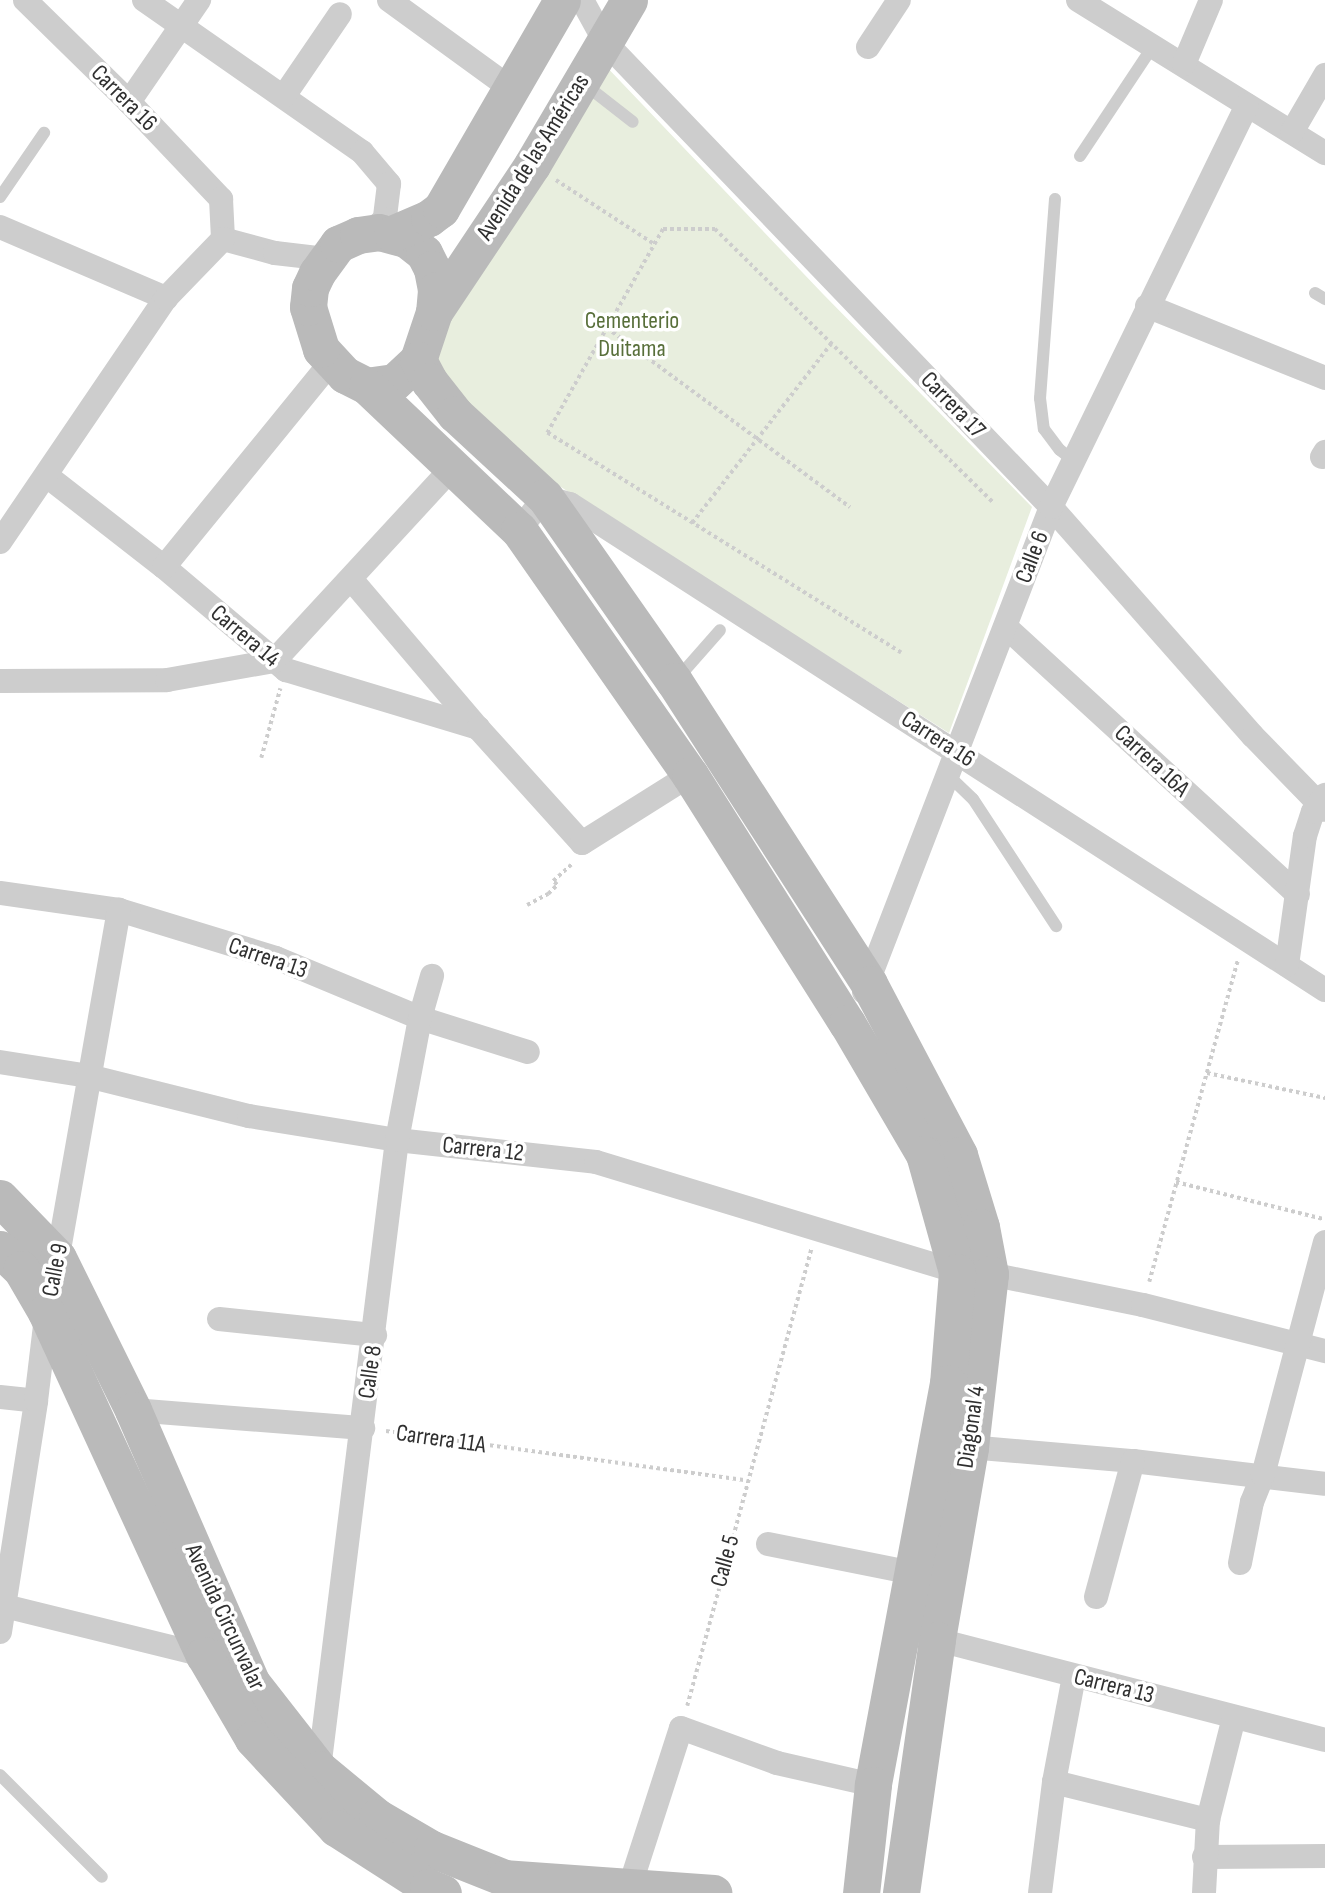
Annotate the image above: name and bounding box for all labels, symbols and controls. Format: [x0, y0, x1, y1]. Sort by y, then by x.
street label: Carrera 16 [85, 59, 163, 137]
street label: Avenida de las Américas [470, 69, 596, 245]
park label: Cementerio Duitama [585, 307, 679, 363]
street label: Carrera 17 [914, 366, 992, 444]
street label: Calle 6 [1009, 527, 1055, 587]
street label: Carrera 14 [205, 599, 285, 673]
street label: Carrera 16 [896, 705, 980, 773]
street label: Carrera 16A [1108, 719, 1196, 803]
street label: Carrera 13 [225, 931, 311, 985]
street label: Carrera 12 [441, 1130, 525, 1168]
street label: Calle 9 [36, 1241, 74, 1299]
street label: Calle 8 [352, 1344, 388, 1400]
street label: Diagonal 4 [951, 1384, 991, 1470]
street label: Carrera 11A [394, 1418, 488, 1460]
street label: Calle 5 [704, 1532, 746, 1590]
street label: Avenida Circunvalar [179, 1539, 271, 1695]
street label: Carrera 13 [1071, 1662, 1157, 1710]

